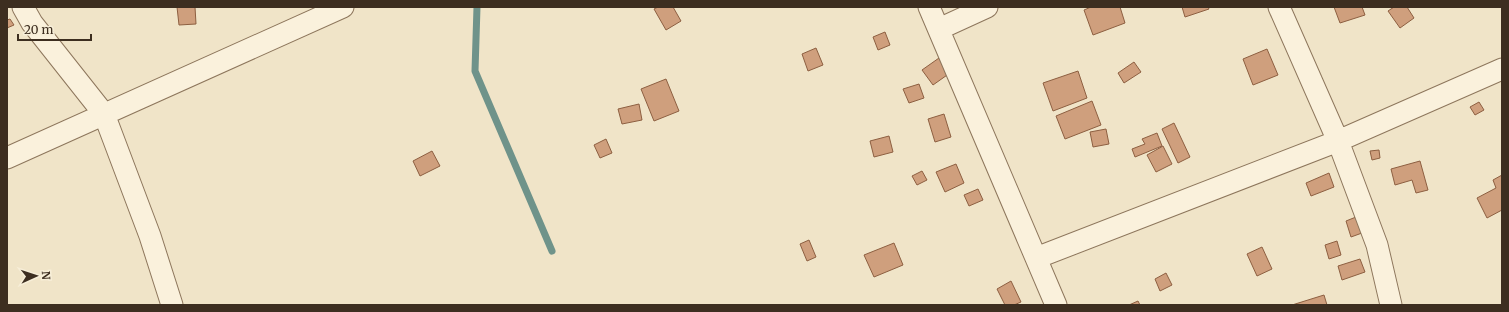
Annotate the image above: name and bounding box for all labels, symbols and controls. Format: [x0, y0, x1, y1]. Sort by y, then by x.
scale bar [18, 16, 91, 42]
text: 20 m [24, 22, 53, 37]
north arrow [16, 256, 56, 296]
text: N [39, 271, 53, 280]

